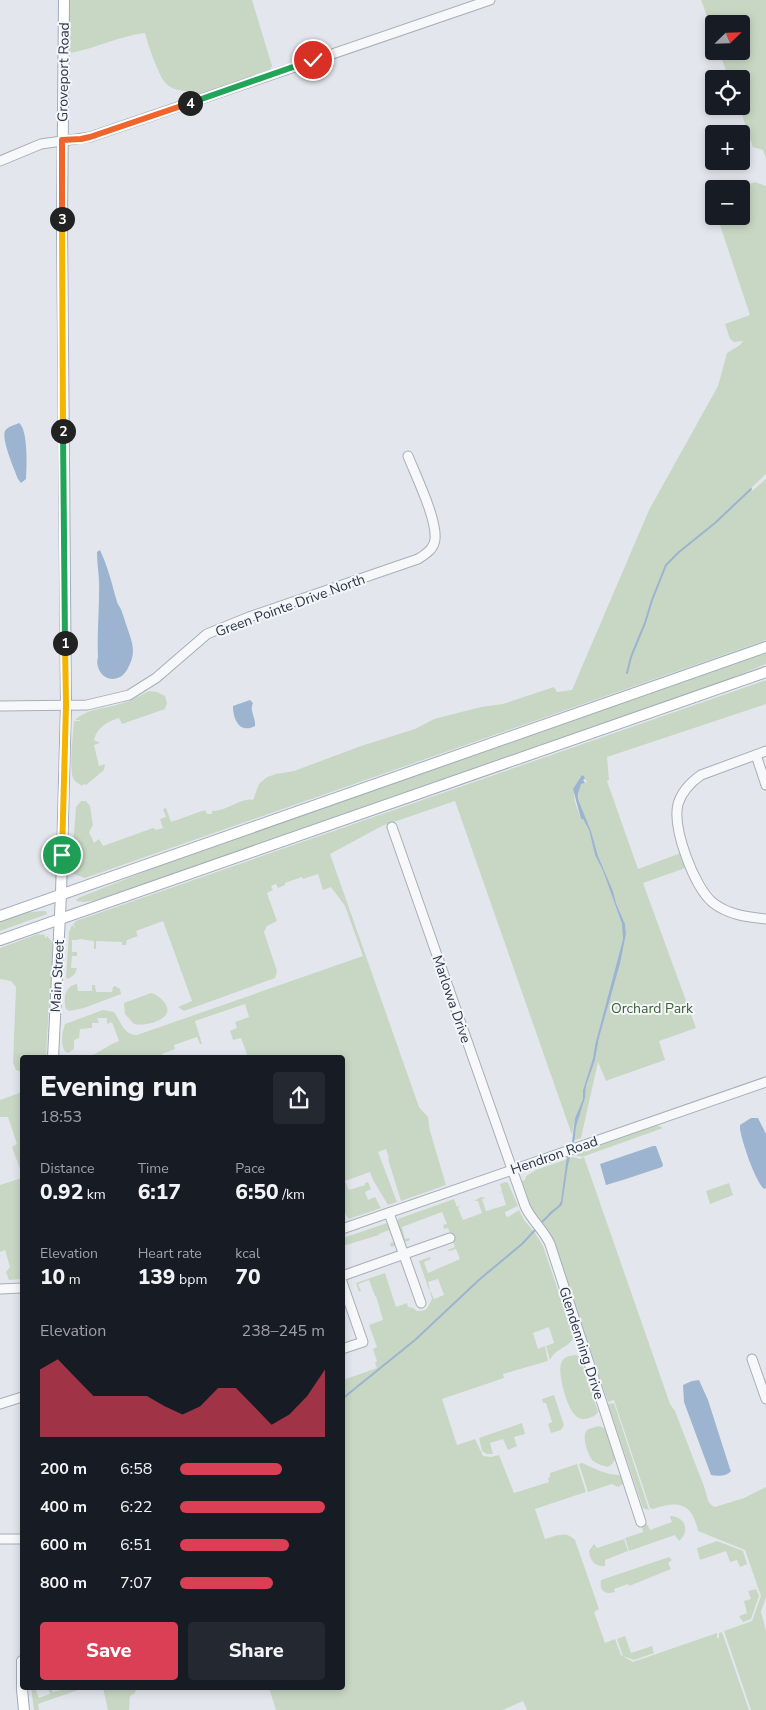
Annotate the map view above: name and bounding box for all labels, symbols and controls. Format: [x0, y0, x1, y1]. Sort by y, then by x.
north arrow [705, 15, 750, 60]
map controls [705, 15, 750, 225]
street label: Groveport Road [53, 22, 74, 122]
pin [292, 39, 334, 81]
icon: check [299, 46, 327, 74]
button: locate [705, 70, 750, 115]
pin: 4 [178, 90, 202, 116]
text: 4 [186, 94, 195, 113]
button: + [705, 125, 750, 170]
button: − [705, 180, 750, 225]
pin: 3 [50, 206, 74, 232]
text: 3 [58, 210, 67, 229]
pin: 2 [50, 418, 76, 444]
text: 2 [59, 422, 68, 441]
street label: Green Pointe Drive North [213, 570, 368, 641]
pin: 1 [52, 630, 78, 656]
text: 1 [61, 634, 70, 653]
pin [41, 834, 83, 876]
icon: arrive [48, 841, 76, 869]
street label: Main Street [46, 939, 69, 1013]
street label: Marlowa Drive [428, 953, 475, 1046]
park label: Orchard Park [611, 999, 694, 1018]
text: Evening run [40, 1068, 197, 1106]
button: share [273, 1072, 325, 1124]
text: 18:53 [40, 1106, 82, 1128]
street label: Hendron Road [508, 1132, 600, 1179]
text: Distance [40, 1159, 94, 1178]
text: Time [138, 1159, 169, 1178]
text: Pace [235, 1159, 265, 1178]
text: 0.92 [40, 1178, 83, 1206]
text: 6:17 [138, 1178, 181, 1206]
text: 6:50 [235, 1178, 279, 1206]
text: km [83, 1185, 106, 1204]
text: /km [279, 1185, 305, 1204]
text: Elevation [40, 1244, 98, 1263]
text: Heart rate [138, 1244, 202, 1263]
text: kcal [235, 1244, 260, 1263]
text: 10 [40, 1263, 65, 1291]
text: 139 [138, 1263, 175, 1291]
text: 70 [235, 1263, 261, 1291]
text: m [65, 1270, 81, 1289]
text: bpm [175, 1270, 207, 1289]
street label: Glendenning Drive [554, 1284, 609, 1402]
text: Elevation [40, 1320, 106, 1342]
text: 238–245 m [242, 1320, 325, 1342]
text: 200 m [40, 1458, 87, 1480]
text: 6:58 [120, 1458, 152, 1480]
text: 400 m [40, 1496, 87, 1518]
text: 6:22 [120, 1496, 152, 1518]
text: 600 m [40, 1534, 87, 1556]
text: 6:51 [120, 1534, 152, 1556]
text: 800 m [40, 1572, 87, 1594]
text: 7:07 [120, 1572, 152, 1594]
button: Save [40, 1622, 178, 1680]
button: Share [188, 1622, 325, 1680]

